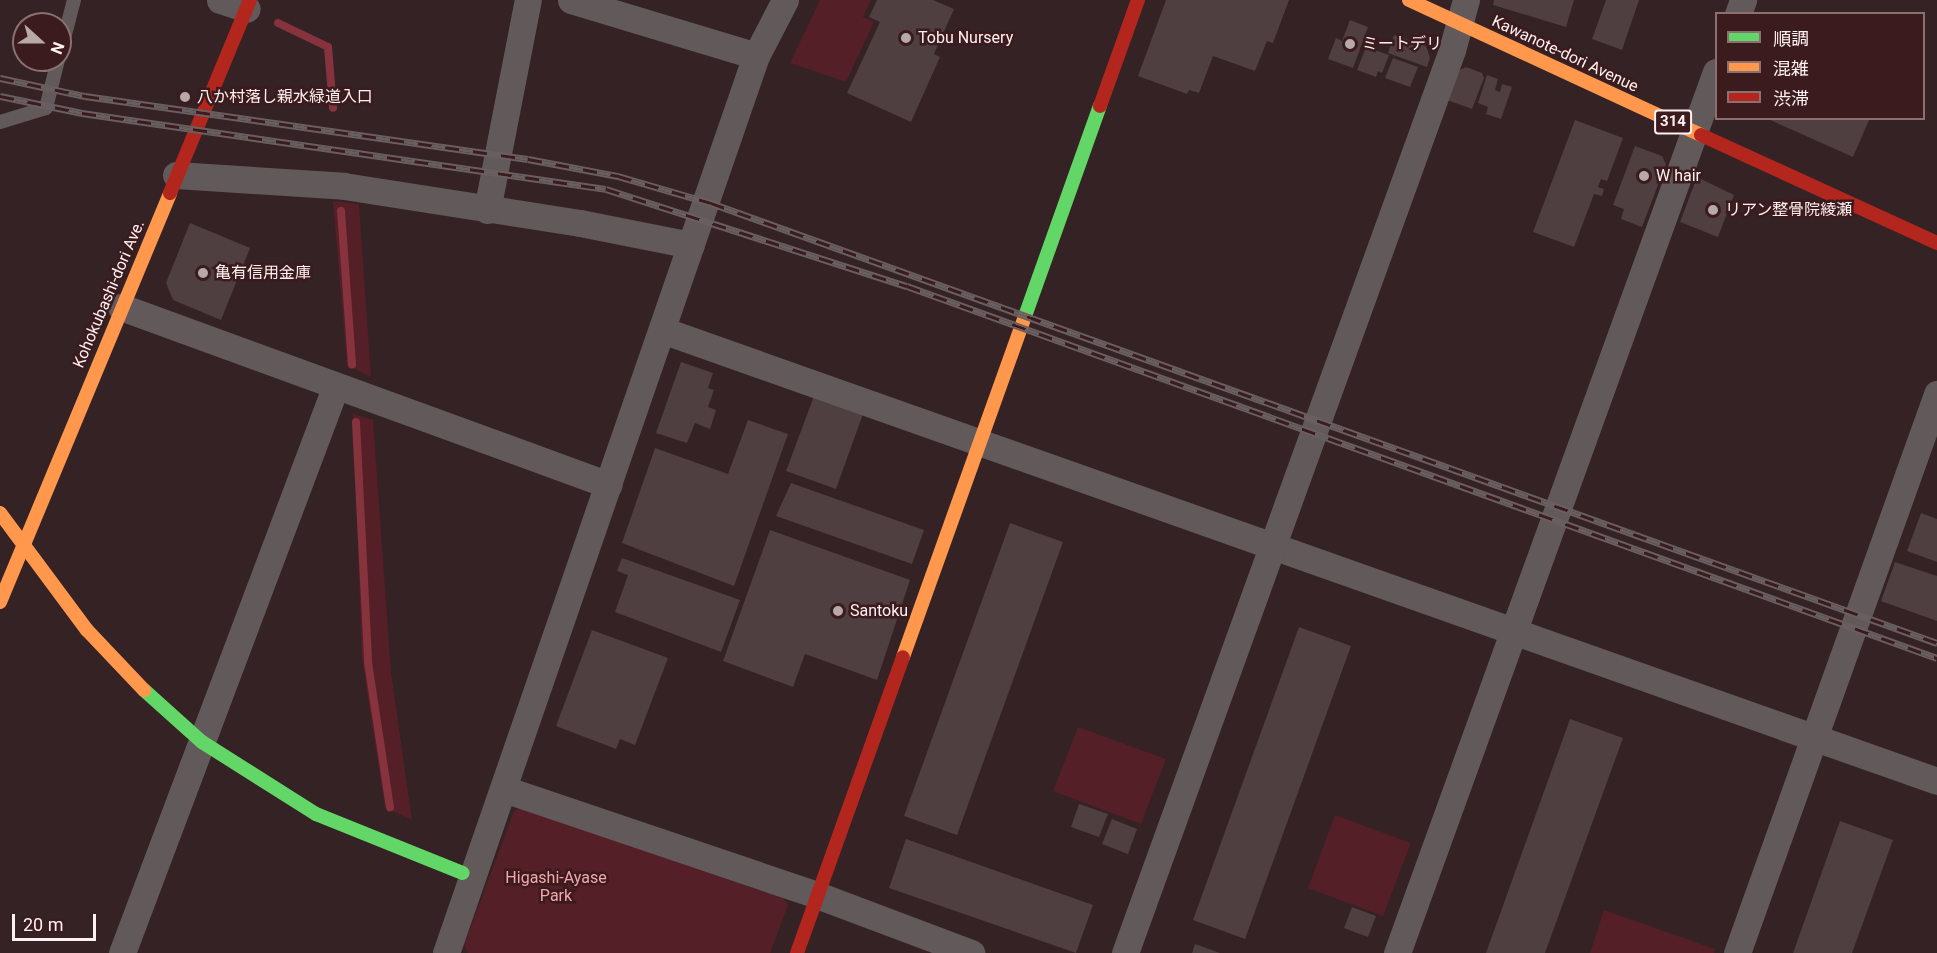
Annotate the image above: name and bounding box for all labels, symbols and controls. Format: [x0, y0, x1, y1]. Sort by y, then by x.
north arrow [12, 12, 72, 72]
street label: Kawanote-dori Avenue [1489, 12, 1641, 96]
legend [1715, 12, 1925, 120]
place label: Tobu Nursery [918, 28, 1013, 48]
text: 順調 [1773, 28, 1809, 49]
marker: Tobu Nursery [899, 31, 913, 45]
place label: ミートデリ [1362, 34, 1442, 54]
marker: ミートデリ [1343, 37, 1357, 51]
text: N [47, 39, 68, 57]
text: 混雑 [1773, 58, 1809, 79]
place label: 八か村落し親水緑道入口 [197, 87, 373, 107]
text: 渋滞 [1773, 88, 1809, 109]
marker: 八か村落し親水緑道入口 [178, 90, 192, 104]
road number: 314 [1654, 110, 1692, 134]
place label: W hair [1656, 166, 1701, 186]
marker: W hair [1637, 169, 1651, 183]
place label: リアン整骨院綾瀬 [1725, 200, 1853, 220]
marker: リアン整骨院綾瀬 [1706, 203, 1720, 217]
street label: Kohokubashi-dori Ave. [69, 217, 149, 371]
place label: 亀有信用金庫 [215, 263, 311, 283]
marker: 亀有信用金庫 [196, 266, 210, 280]
place label: Santoku [850, 601, 908, 621]
marker: Santoku [831, 604, 845, 618]
park label: Higashi-Ayase Park [505, 868, 607, 906]
scale bar [15, 902, 99, 940]
text: 20 m [23, 914, 63, 935]

